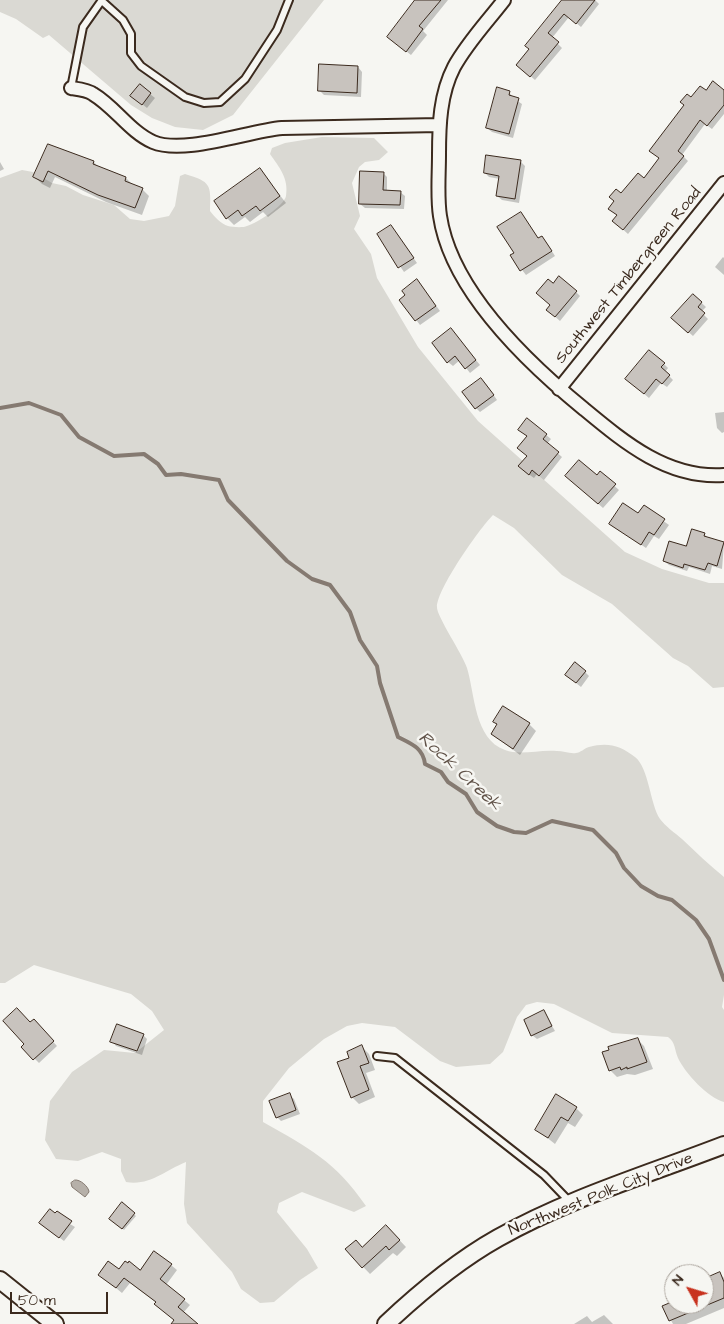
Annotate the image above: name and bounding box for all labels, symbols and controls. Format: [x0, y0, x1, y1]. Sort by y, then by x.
street label: Southwest Timbergreen Road [552, 184, 706, 368]
water label: Rock Creek [413, 728, 505, 816]
street label: Northwest Polk City Drive [506, 1149, 696, 1241]
north arrow [664, 1264, 714, 1314]
text: N [668, 1270, 689, 1290]
scale bar [12, 1282, 110, 1314]
text: 50 m [18, 1290, 56, 1311]

